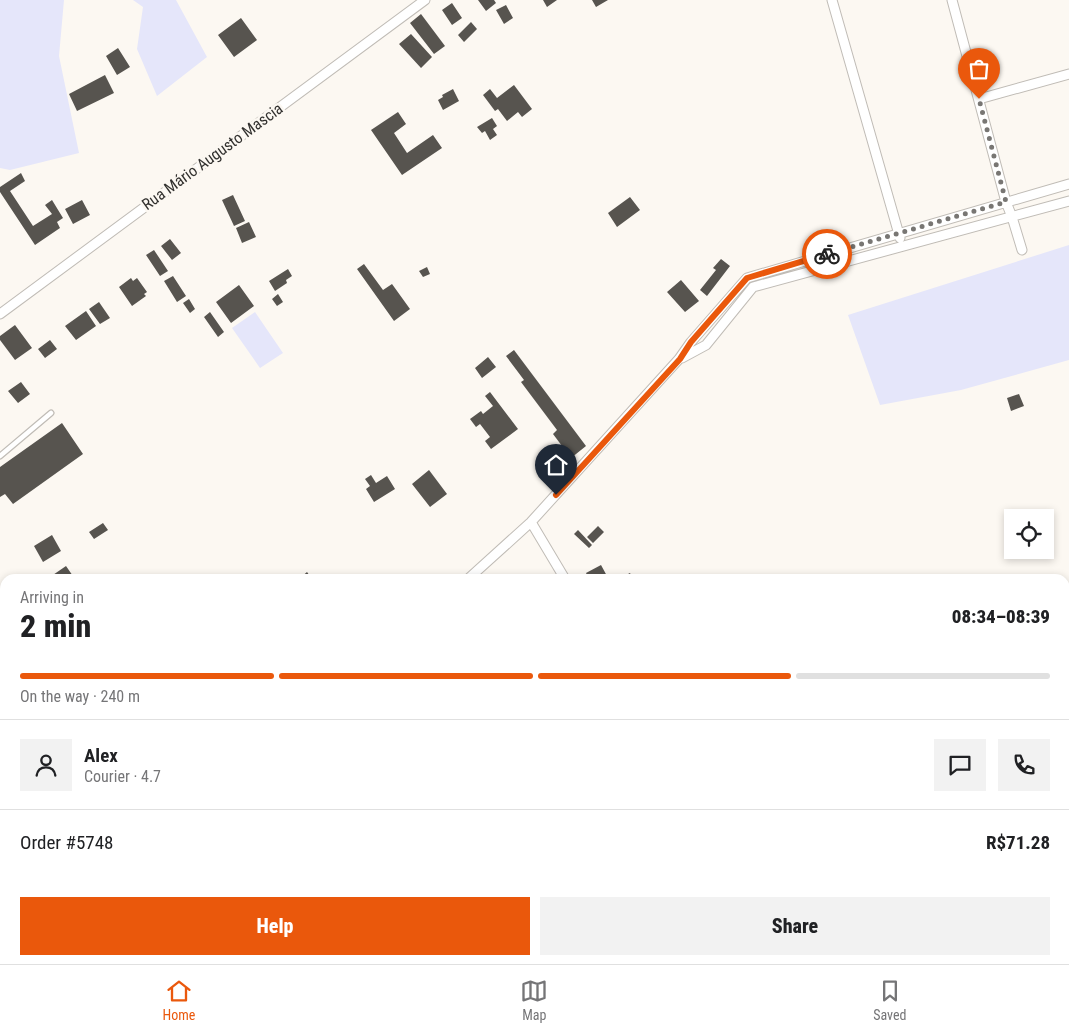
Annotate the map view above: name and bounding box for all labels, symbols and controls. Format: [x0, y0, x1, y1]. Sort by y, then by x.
pin [958, 48, 1000, 99]
icon: bag [965, 55, 993, 83]
street label: Rua Mário Augusto Mascia [138, 99, 286, 214]
courier [802, 229, 852, 279]
icon: bike [813, 240, 841, 268]
pin [535, 444, 577, 495]
icon: home [542, 451, 570, 479]
map controls [1004, 509, 1054, 559]
button: locate [1004, 509, 1054, 559]
text: Arriving in [20, 588, 84, 607]
text: 08:34–08:39 [952, 605, 1050, 628]
text: 2 min [20, 607, 91, 645]
text: On the way · 240 m [20, 687, 140, 706]
button: person [20, 739, 72, 791]
button: chat [934, 739, 986, 791]
button: phone [998, 739, 1050, 791]
text: Alex [84, 744, 118, 767]
text: Courier · 4.7 [84, 767, 161, 786]
text: Order #5748 [20, 831, 113, 854]
text: R$71.28 [986, 831, 1050, 854]
button: Help [20, 897, 530, 955]
button: Share [540, 897, 1050, 955]
tab: Home [162, 977, 195, 1023]
tab: Map [520, 977, 548, 1023]
tab: Saved [873, 977, 907, 1023]

